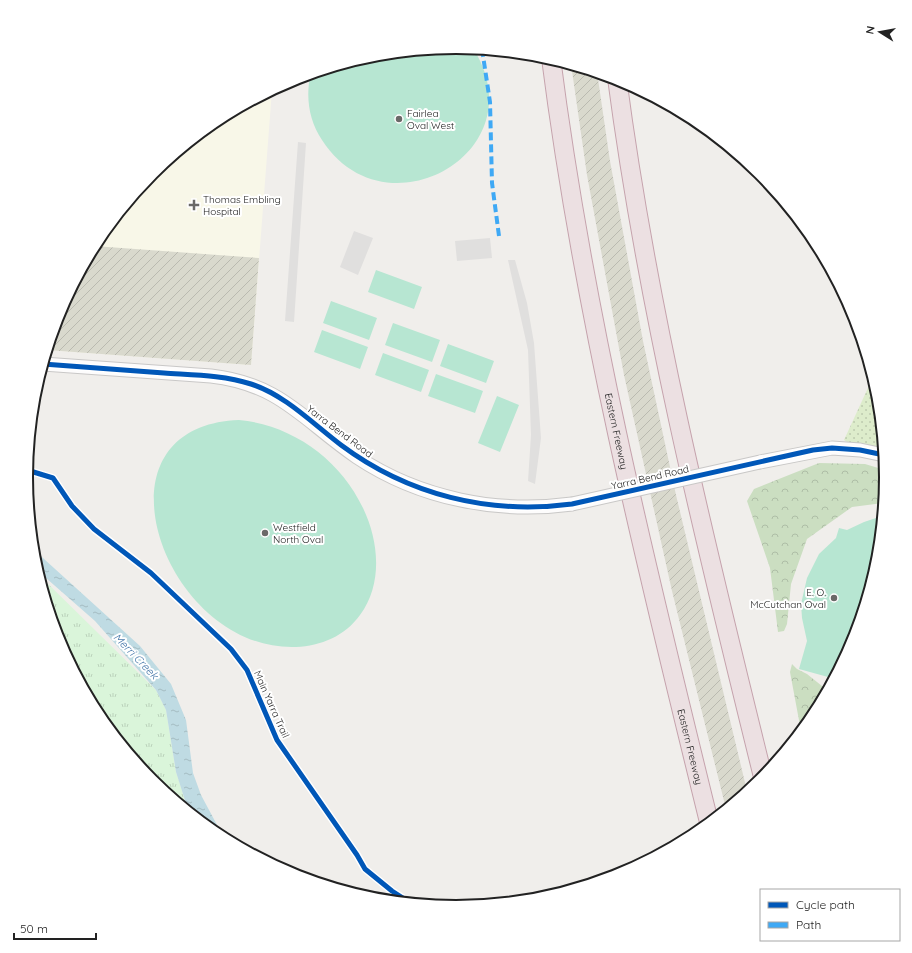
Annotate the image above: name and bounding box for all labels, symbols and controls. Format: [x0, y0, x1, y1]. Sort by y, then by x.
north arrow [860, 12, 900, 52]
text: N [863, 25, 878, 35]
place label: Fairlea Oval West [407, 107, 455, 132]
marker: Fairlea Oval West [394, 114, 404, 124]
place label: Thomas Embling Hospital [203, 193, 281, 218]
marker: Thomas Embling Hospital [188, 199, 200, 211]
street label: Eastern Freeway [602, 392, 631, 471]
street label: Yarra Bend Road [304, 402, 375, 460]
street label: Yarra Bend Road [610, 462, 690, 493]
place label: Westfield North Oval [273, 521, 323, 546]
marker: Westfield North Oval [260, 528, 270, 538]
place label: E. O. McCutchan Oval [750, 586, 826, 611]
marker: E. O. McCutchan Oval [829, 593, 839, 603]
water label: Merri Creek [111, 630, 162, 683]
street label: Main Yarra Trail [251, 669, 292, 740]
street label: Eastern Freeway [674, 708, 706, 786]
legend [760, 889, 900, 941]
text: Cycle path [796, 897, 855, 912]
scale bar [14, 915, 96, 941]
text: Path [796, 917, 821, 932]
text: 50 m [20, 921, 48, 936]

